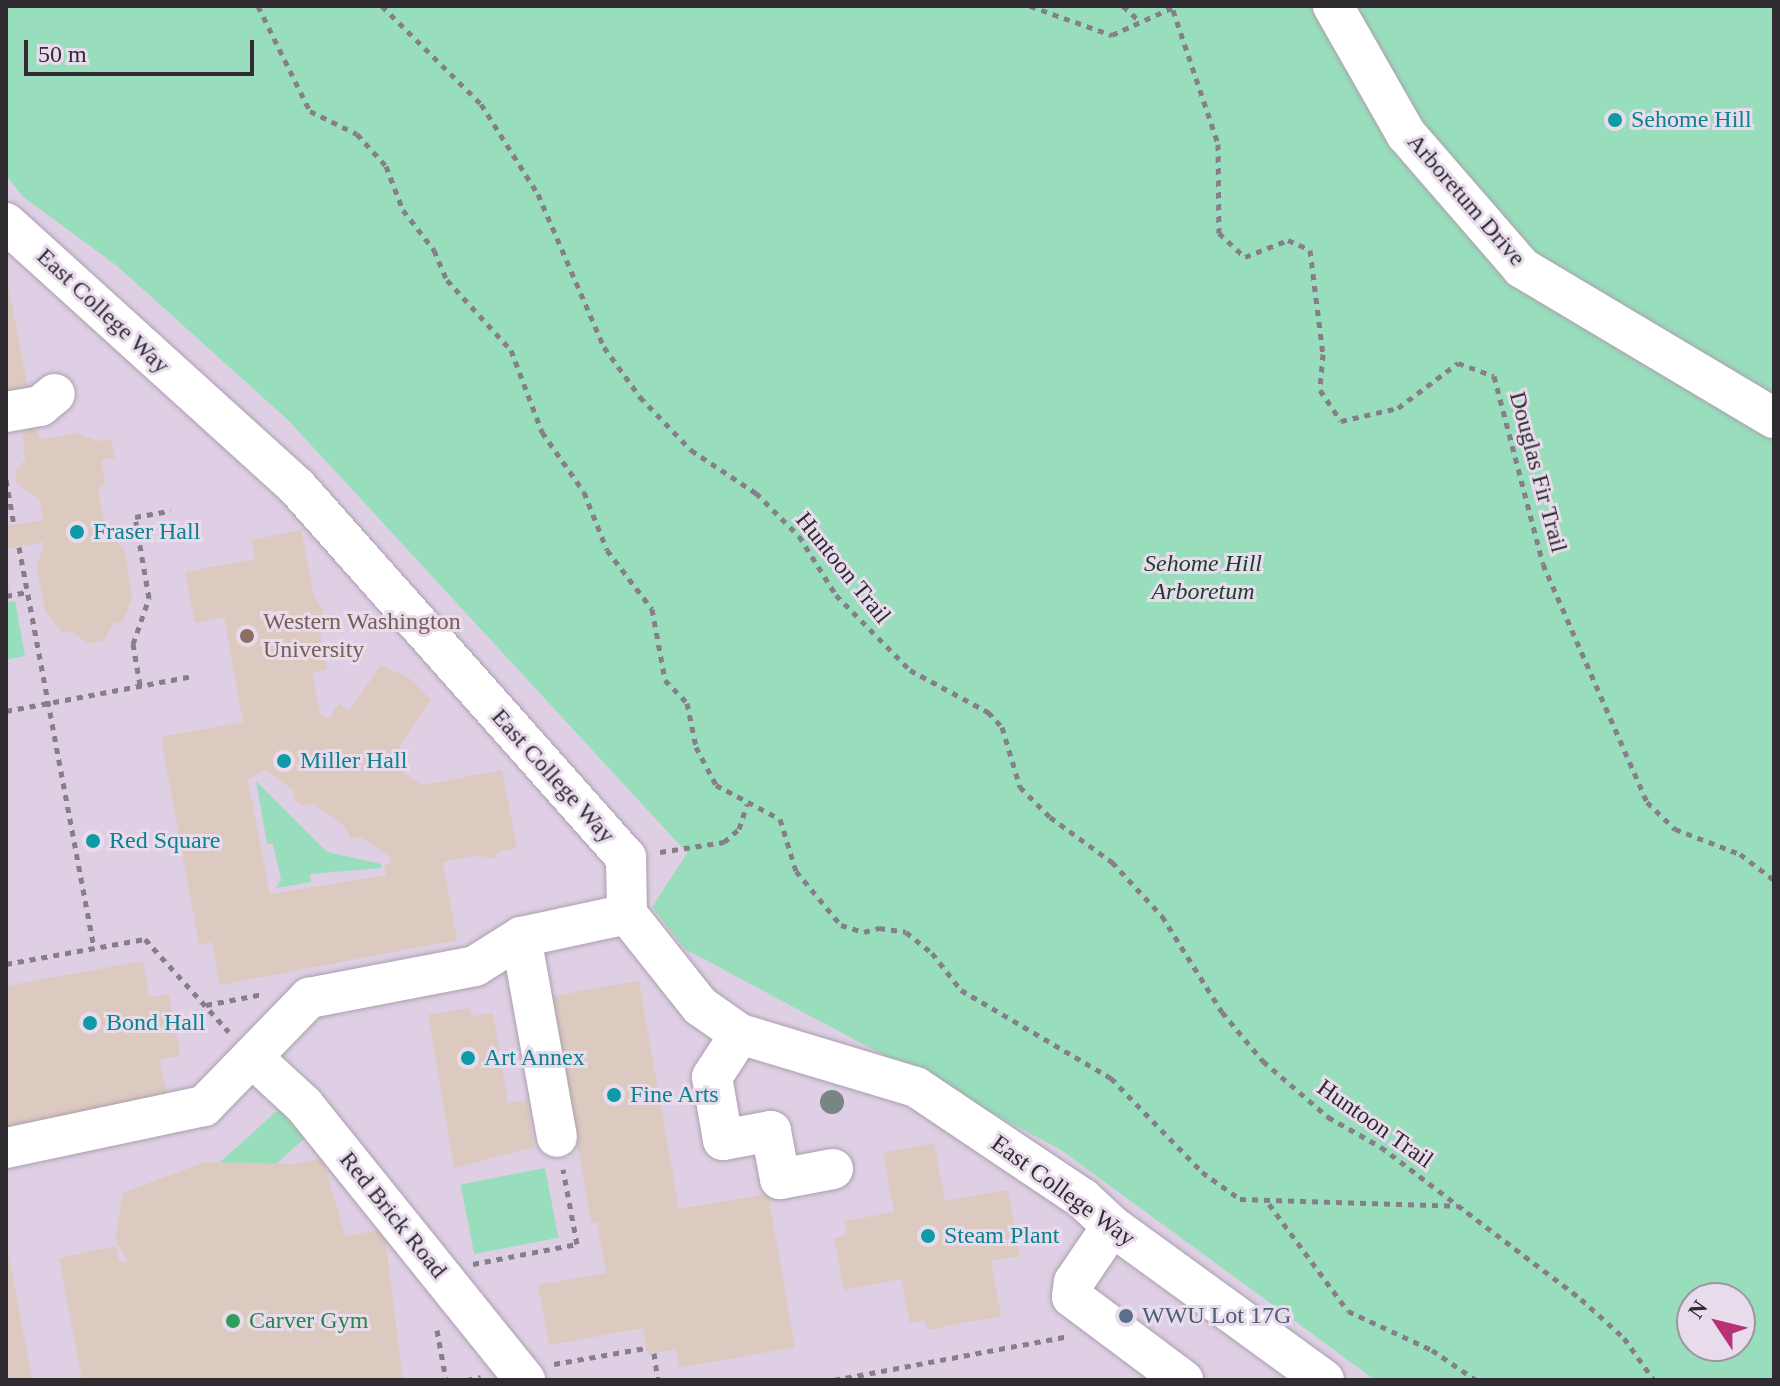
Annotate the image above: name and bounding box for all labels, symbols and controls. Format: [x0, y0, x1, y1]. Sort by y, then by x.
scale bar [28, 24, 258, 74]
text: 50 m [38, 41, 87, 67]
place label: Sehome Hill [1631, 106, 1752, 134]
marker: Sehome Hill [1606, 111, 1624, 129]
street label: Arboretum Drive [1401, 128, 1531, 272]
street label: East College Way [31, 242, 175, 380]
street label: Douglas Fir Trail [1503, 388, 1573, 556]
street label: Huntoon Trail [789, 506, 897, 630]
place label: Fraser Hall [93, 518, 200, 546]
marker: Fraser Hall [68, 523, 86, 541]
park label: Sehome Hill Arboretum [1144, 550, 1262, 606]
place label: Western Washington University [263, 608, 461, 664]
marker: Western Washington University [238, 627, 256, 645]
street label: East College Way [485, 703, 621, 849]
place label: Miller Hall [300, 747, 407, 775]
marker: Miller Hall [275, 752, 293, 770]
place label: Red Square [109, 827, 220, 855]
marker: Red Square [84, 832, 102, 850]
place label: Bond Hall [106, 1009, 205, 1037]
marker: Bond Hall [81, 1014, 99, 1032]
place label: Art Annex [484, 1044, 586, 1072]
marker: Art Annex [459, 1049, 477, 1067]
street label: Huntoon Trail [1311, 1073, 1439, 1175]
place label: Fine Arts [630, 1081, 720, 1109]
marker: Fine Arts [605, 1086, 623, 1104]
street label: East College Way [985, 1129, 1141, 1253]
street label: Red Brick Road [333, 1146, 453, 1284]
place label: Steam Plant [944, 1222, 1059, 1250]
marker: Steam Plant [919, 1227, 937, 1245]
north arrow [1676, 1282, 1756, 1362]
text: N [1683, 1295, 1712, 1323]
place label: WWU Lot 17G [1142, 1302, 1291, 1330]
place label: Carver Gym [249, 1307, 368, 1335]
marker: WWU Lot 17G [1117, 1307, 1135, 1325]
marker: Carver Gym [224, 1312, 242, 1330]

